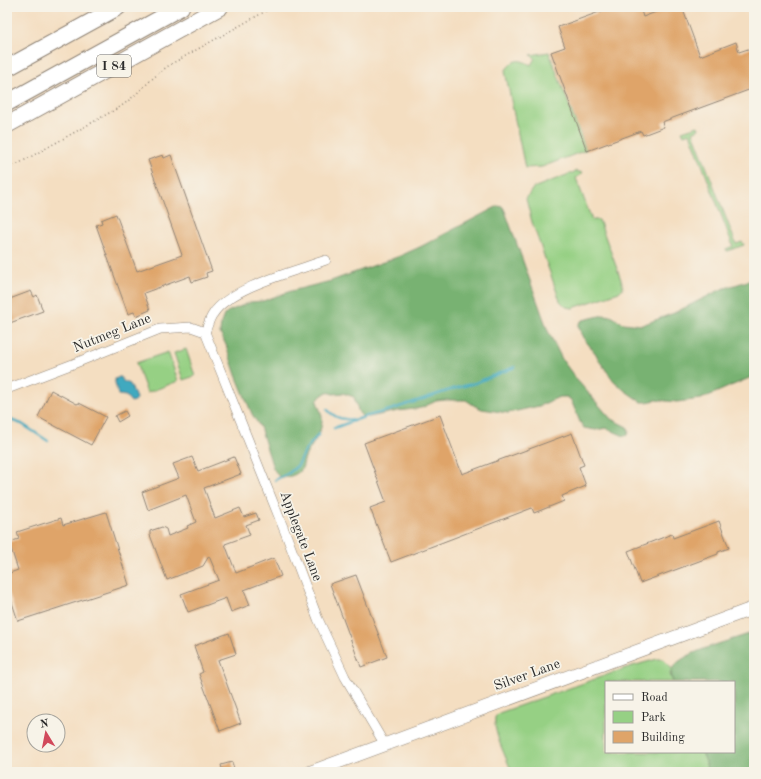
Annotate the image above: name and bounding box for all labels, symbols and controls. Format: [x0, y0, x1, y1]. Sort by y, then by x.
road number: I 84 [97, 55, 131, 77]
street label: Nutmeg Lane [71, 311, 153, 355]
street label: Applegate Lane [277, 489, 325, 583]
street label: Silver Lane [492, 657, 562, 693]
legend [605, 681, 735, 753]
text: Road [641, 692, 668, 704]
text: Park [641, 712, 666, 724]
north arrow [26, 713, 66, 753]
text: N [39, 718, 50, 731]
text: Building [641, 732, 685, 744]

